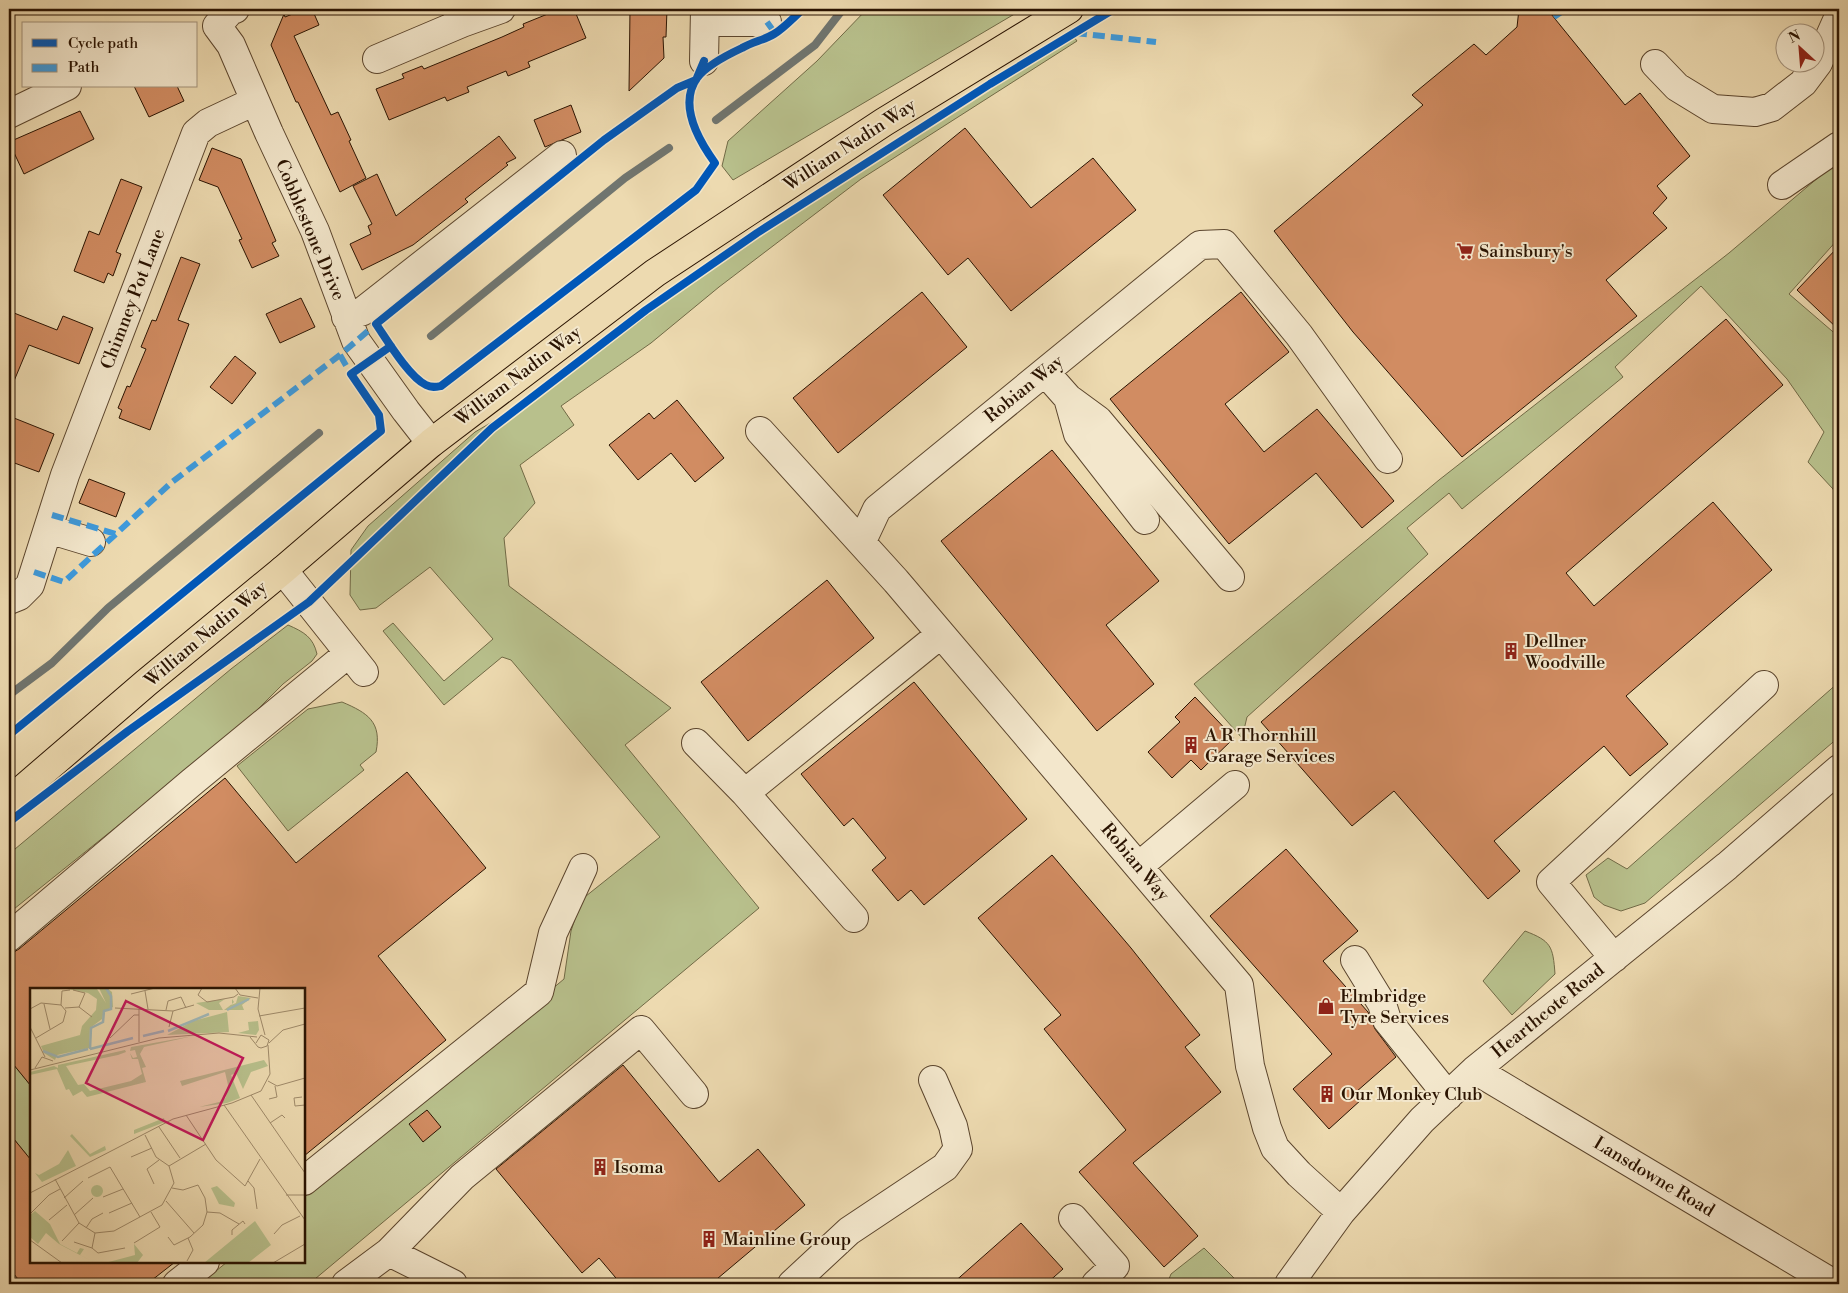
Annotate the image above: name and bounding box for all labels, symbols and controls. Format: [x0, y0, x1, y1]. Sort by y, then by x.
legend [22, 22, 198, 88]
north arrow [1776, 22, 1826, 72]
text: N [1786, 27, 1804, 48]
text: Cycle path [68, 34, 138, 53]
text: Path [68, 58, 100, 77]
street label: William Nadin Way [779, 94, 920, 197]
street label: Cobblestone Drive [270, 156, 350, 304]
street label: Chimney Pot Lane [96, 225, 170, 373]
place label: Sainsbury's [1479, 240, 1573, 263]
supermarket icon: Sainsbury's [1455, 241, 1475, 261]
street label: William Nadin Way [449, 321, 586, 432]
street label: Robian Way [980, 350, 1068, 428]
street label: William Nadin Way [139, 576, 272, 692]
place label: Dellner Woodville [1524, 630, 1605, 674]
building icon: Dellner Woodville [1501, 641, 1521, 661]
place label: A R Thornhill Garage Services [1204, 724, 1335, 768]
building icon: A R Thornhill Garage Services [1181, 735, 1201, 755]
street label: Robian Way [1096, 818, 1175, 906]
street label: Hearthcote Road [1487, 958, 1609, 1063]
place label: Elmbridge Tyre Services [1340, 985, 1449, 1029]
inset map [30, 988, 305, 1263]
shop icon: Elmbridge Tyre Services [1316, 996, 1336, 1016]
place label: Our Monkey Club [1341, 1083, 1483, 1106]
building icon: Our Monkey Club [1317, 1084, 1337, 1104]
street label: Lansdowne Road [1589, 1132, 1719, 1223]
place label: Isoma [614, 1156, 665, 1179]
building icon: Isoma [590, 1157, 610, 1177]
place label: Mainline Group [723, 1228, 851, 1251]
building icon: Mainline Group [699, 1229, 719, 1249]

